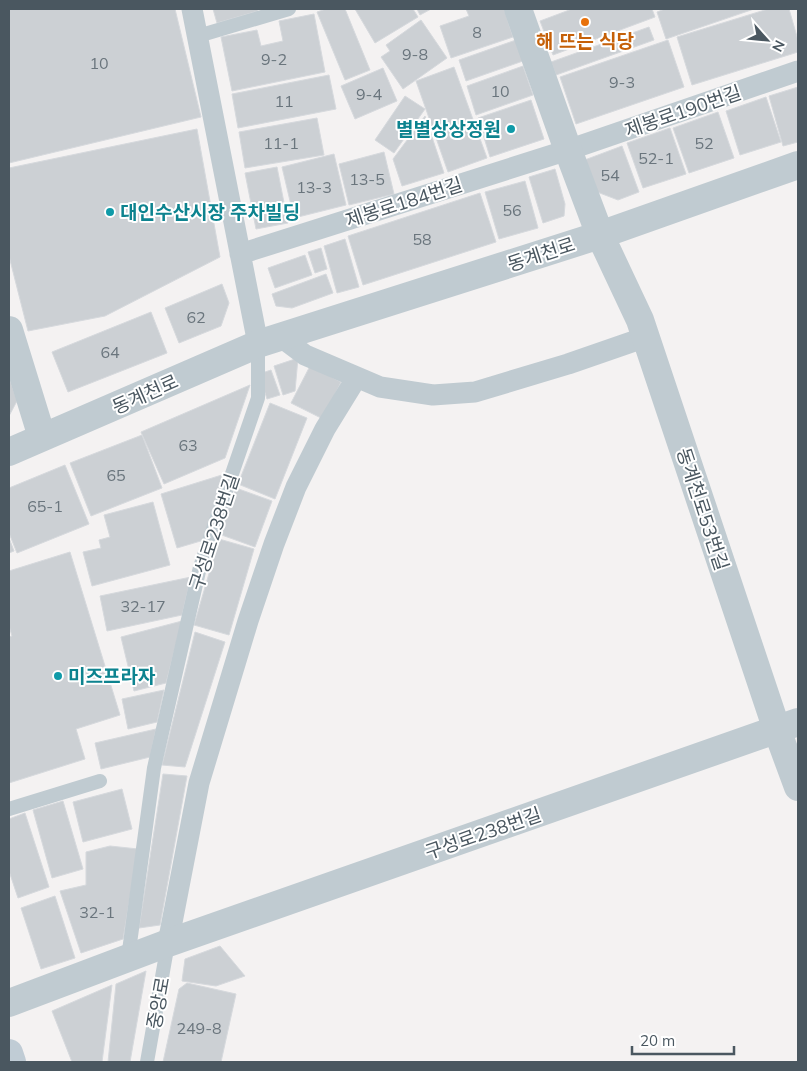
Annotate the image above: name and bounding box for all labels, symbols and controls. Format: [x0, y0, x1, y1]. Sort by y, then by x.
north arrow [742, 15, 792, 65]
marker: 해 뜨는 식당 [579, 16, 591, 28]
house number: 8 [472, 22, 482, 42]
place label: 해 뜨는 식당 [536, 29, 634, 53]
text: N [768, 37, 789, 55]
house number: 9-8 [402, 44, 428, 64]
house number: 9-2 [261, 49, 287, 69]
house number: 10 [89, 53, 109, 73]
house number: 9-3 [609, 72, 635, 92]
street label: 제봉로190번길 [622, 80, 744, 142]
house number: 10 [490, 81, 510, 101]
house number: 9-4 [356, 84, 382, 104]
house number: 11 [274, 91, 294, 111]
place label: 별별상상정원 [396, 117, 501, 141]
marker: 별별상상정원 [505, 123, 517, 135]
house number: 11-1 [263, 133, 299, 153]
house number: 52 [694, 133, 714, 153]
house number: 52-1 [638, 148, 674, 168]
house number: 54 [600, 165, 620, 185]
house number: 13-5 [349, 169, 385, 189]
street label: 제봉로184번길 [342, 172, 466, 232]
house number: 13-3 [296, 177, 332, 197]
place label: 대인수산시장 주차빌딩 [120, 200, 300, 224]
house number: 56 [502, 200, 522, 220]
marker: 대인수산시장 주차빌딩 [104, 206, 116, 218]
house number: 58 [412, 229, 432, 249]
street label: 동계천로 [504, 232, 578, 276]
house number: 62 [186, 307, 206, 327]
house number: 64 [100, 342, 120, 362]
street label: 동계천로 [108, 369, 182, 419]
house number: 63 [178, 435, 198, 455]
street label: 동계천로53번길 [672, 445, 734, 573]
house number: 65 [106, 465, 126, 485]
street label: 구성로238번길 [184, 470, 244, 594]
house number: 65-1 [27, 496, 63, 516]
house number: 32-17 [120, 596, 166, 616]
place label: 미즈프라자 [68, 664, 156, 688]
marker: 미즈프라자 [52, 670, 64, 682]
street label: 구성로238번길 [422, 802, 544, 864]
house number: 32-1 [79, 902, 115, 922]
street label: 중앙로 [142, 975, 174, 1031]
house number: 249-8 [176, 1018, 222, 1038]
scale bar [632, 1024, 734, 1056]
text: 20 m [640, 1031, 675, 1050]

